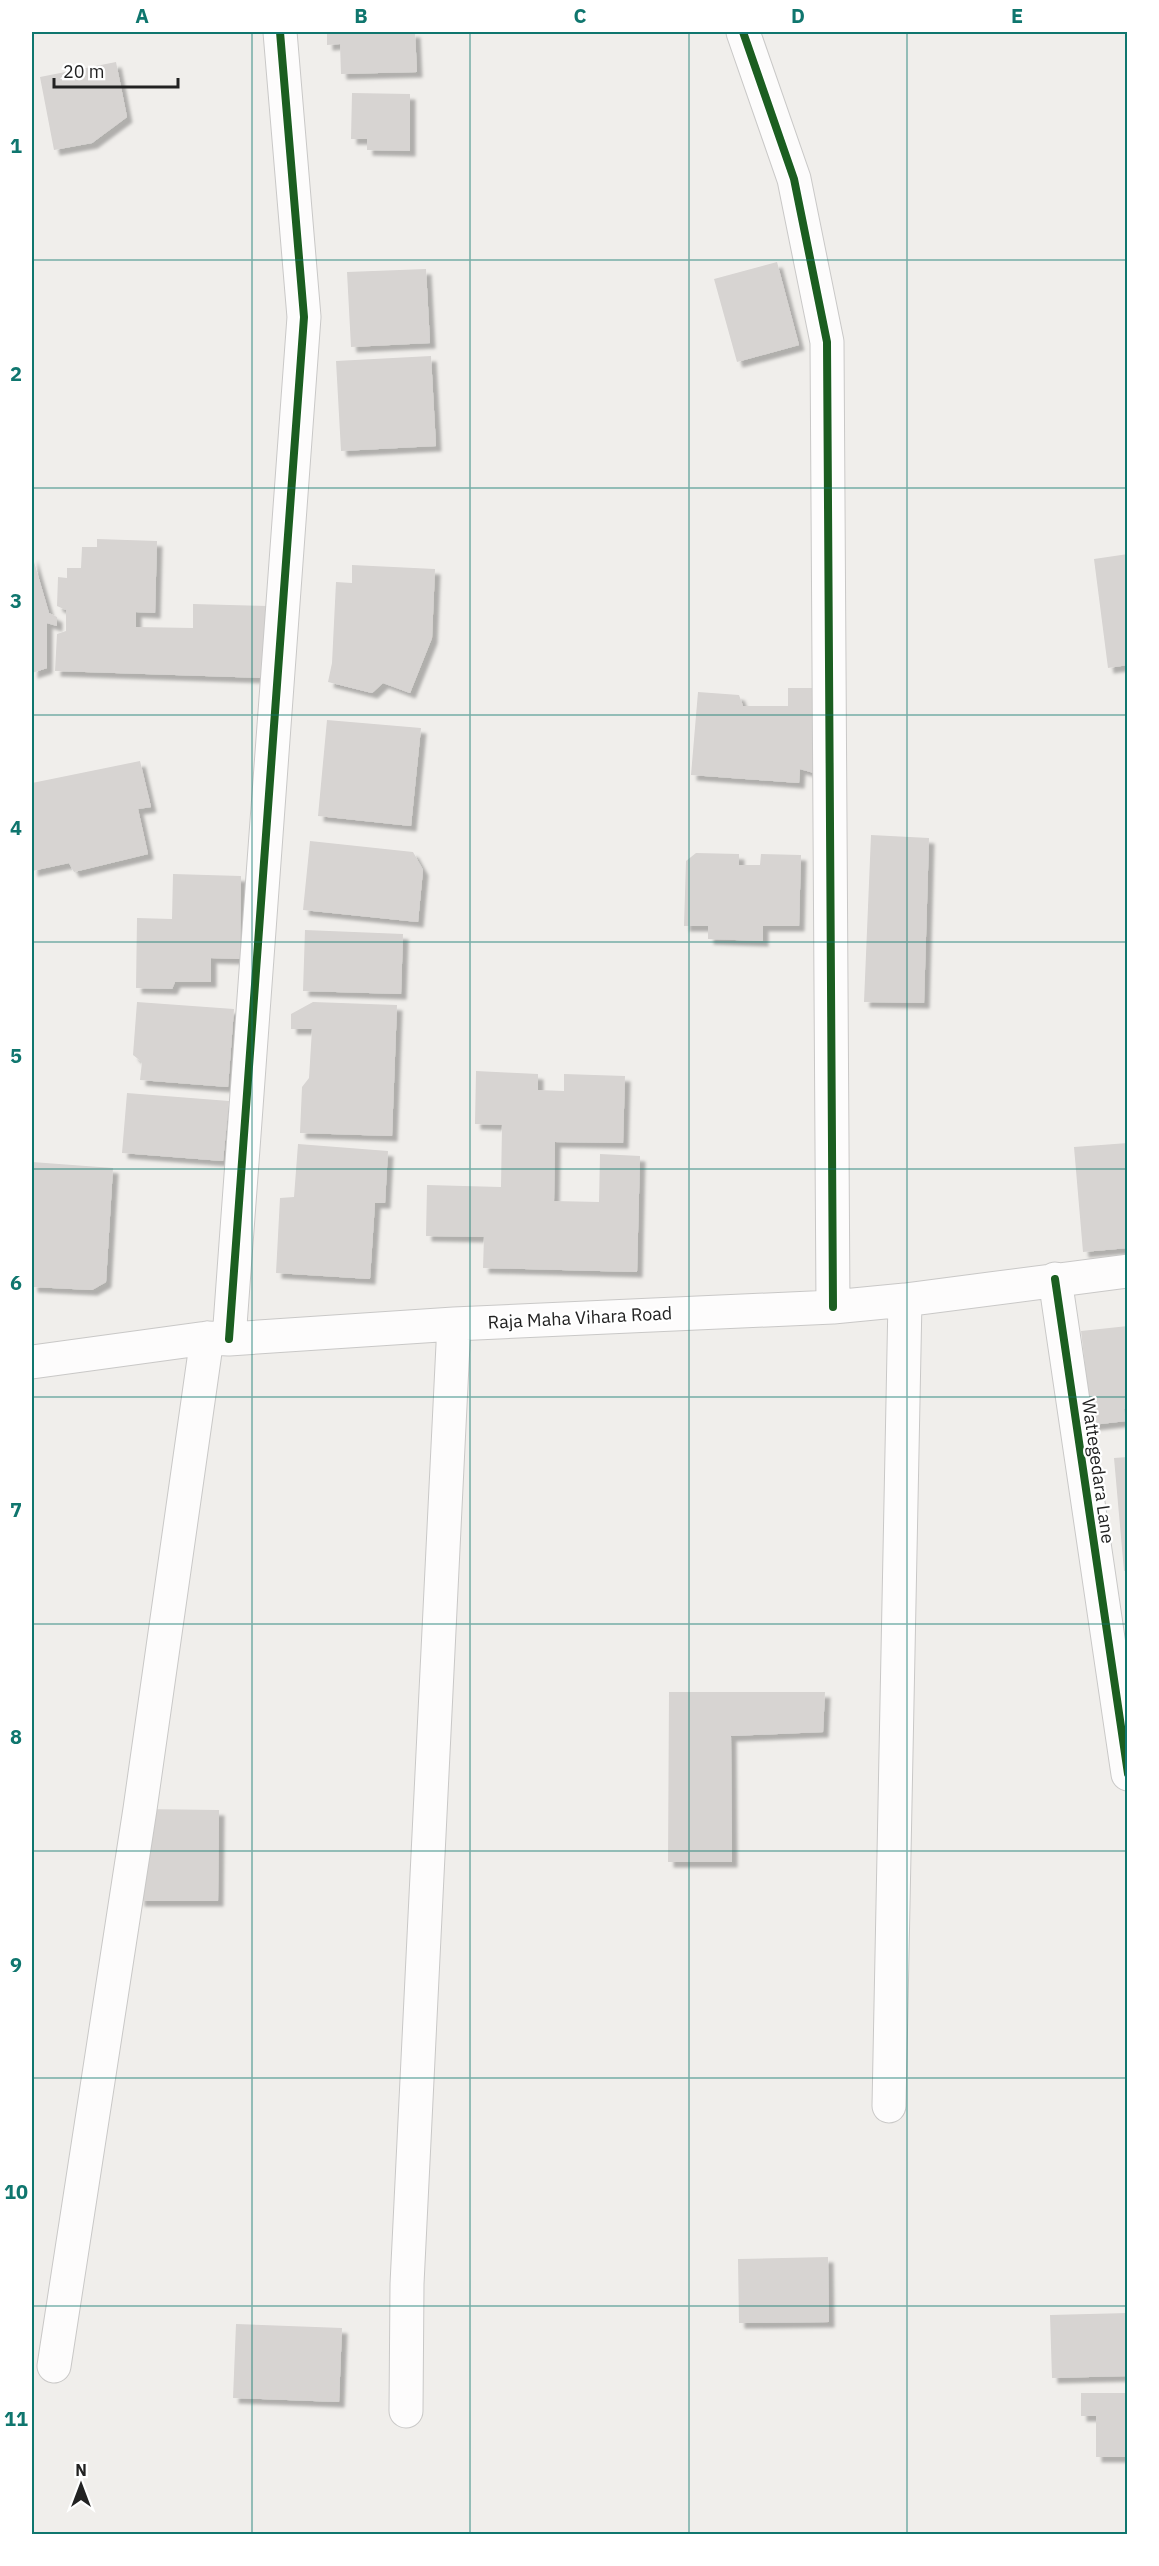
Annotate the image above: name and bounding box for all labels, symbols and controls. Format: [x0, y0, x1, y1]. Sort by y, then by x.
text: A [135, 2, 149, 29]
text: B [354, 2, 368, 29]
text: C [573, 2, 587, 29]
text: D [791, 2, 805, 29]
text: E [1011, 2, 1023, 29]
scale bar [54, 51, 178, 89]
text: 20 m [63, 60, 105, 83]
text: 1 [10, 132, 22, 159]
text: 2 [10, 360, 22, 387]
text: 3 [10, 587, 22, 614]
text: 4 [10, 814, 22, 841]
text: 5 [10, 1042, 22, 1069]
text: 6 [10, 1269, 22, 1296]
street label: Raja Maha Vihara Road [487, 1301, 673, 1334]
street label: Wattegedara Lane [1077, 1397, 1120, 1545]
text: 7 [10, 1496, 22, 1523]
text: 8 [10, 1723, 22, 1750]
text: 9 [10, 1951, 22, 1978]
text: 10 [4, 2178, 28, 2205]
text: 11 [4, 2405, 28, 2432]
north arrow [51, 2455, 111, 2515]
text: N [75, 2460, 87, 2480]

